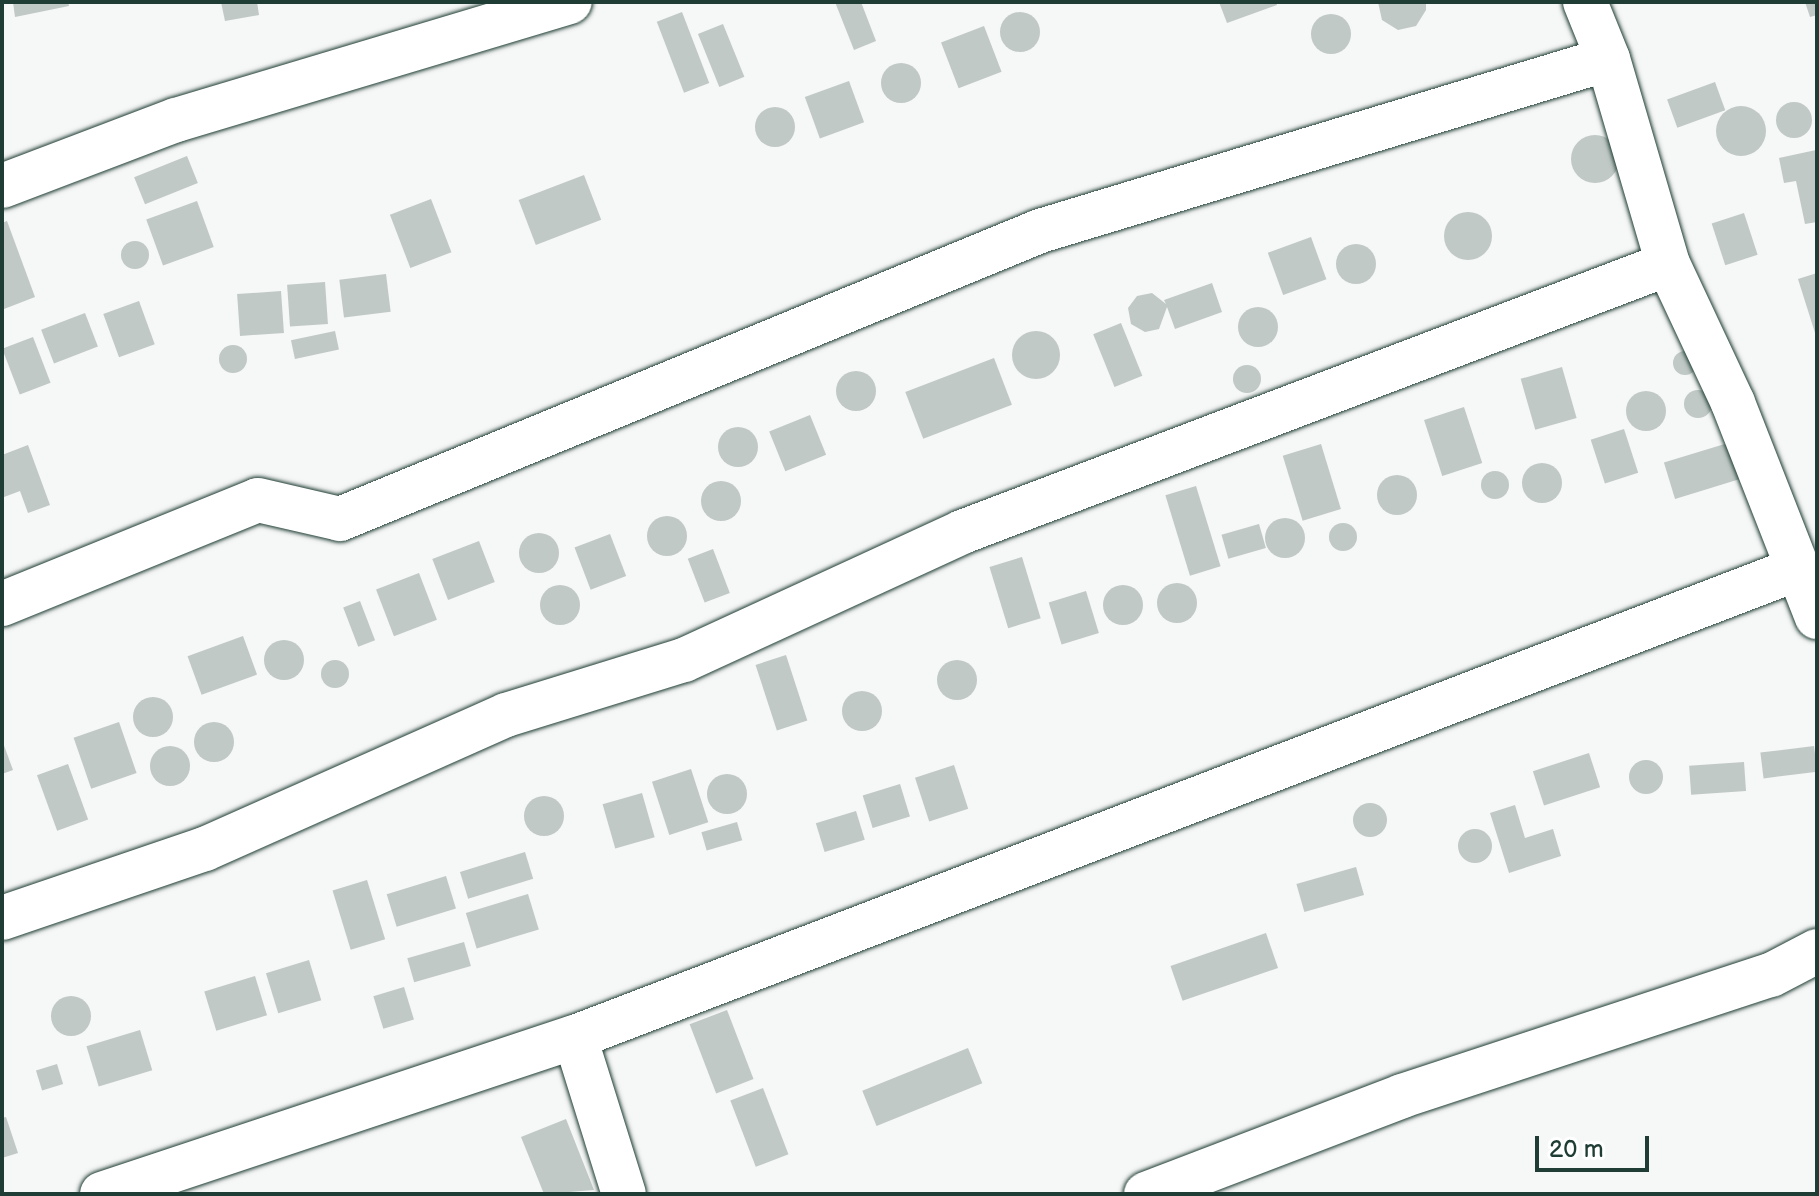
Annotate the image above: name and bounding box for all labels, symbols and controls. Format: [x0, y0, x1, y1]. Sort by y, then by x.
scale bar [1539, 1120, 1653, 1170]
text: 20 m [1549, 1135, 1604, 1164]

